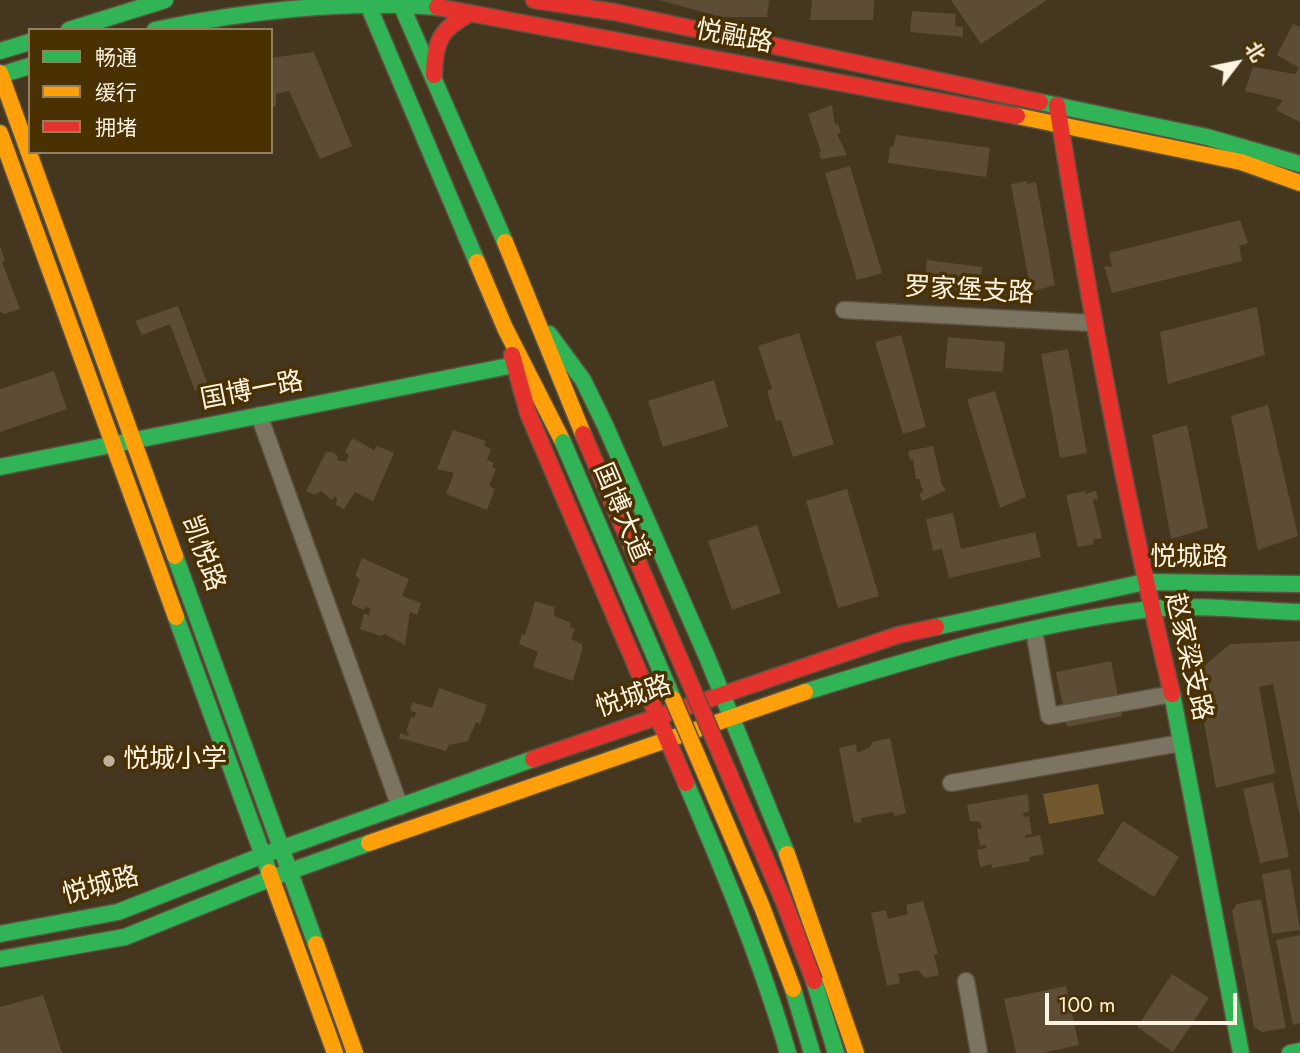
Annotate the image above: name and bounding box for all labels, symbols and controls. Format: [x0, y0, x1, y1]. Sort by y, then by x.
street label: 悦融路 [693, 15, 775, 61]
legend [28, 28, 273, 154]
north arrow [1202, 28, 1272, 98]
text: 北 [1239, 36, 1272, 67]
text: 畅通 [95, 43, 137, 73]
text: 缓行 [95, 78, 137, 108]
text: 拥堵 [95, 113, 137, 143]
street label: 罗家堡支路 [903, 273, 1035, 311]
street label: 国博一路 [198, 367, 306, 417]
street label: 国博大道 [585, 459, 655, 567]
street label: 凯悦路 [174, 512, 230, 596]
street label: 悦城路 [1150, 543, 1228, 575]
street label: 赵家梁支路 [1157, 590, 1217, 724]
street label: 悦城路 [592, 671, 676, 725]
place label: 悦城小学 [123, 745, 227, 777]
marker: 悦城小学 [101, 753, 117, 769]
street label: 悦城路 [59, 862, 143, 912]
scale bar [1048, 979, 1240, 1023]
text: 100 m [1058, 990, 1115, 1020]

